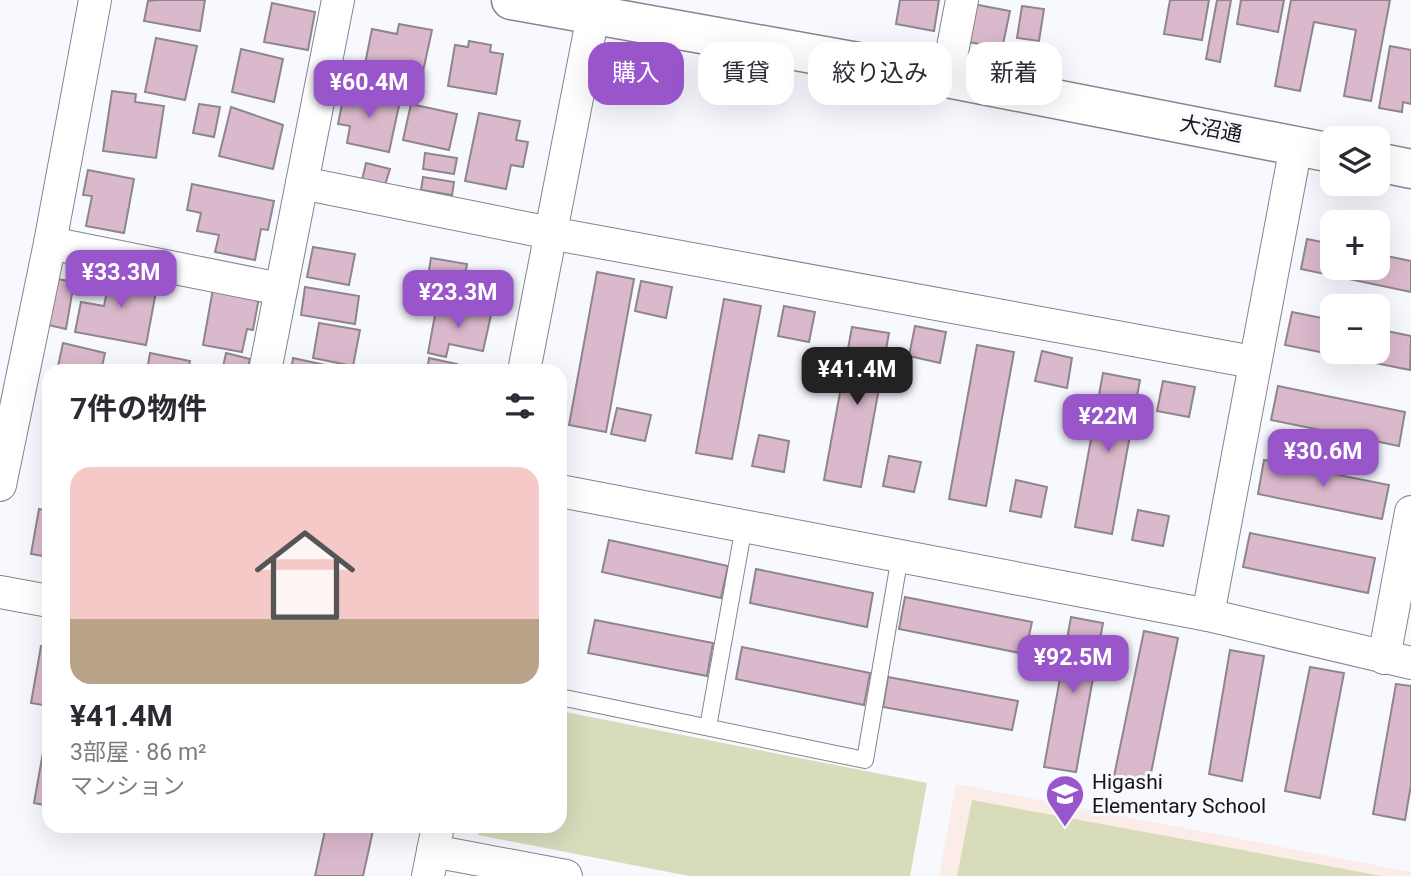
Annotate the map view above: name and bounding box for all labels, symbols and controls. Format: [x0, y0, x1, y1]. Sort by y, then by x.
chip: 購入 [588, 42, 684, 105]
chip: 賃貸 [698, 42, 794, 105]
chip: 絞り込み [808, 42, 952, 105]
chip: 新着 [966, 42, 1062, 105]
pin: ¥60.4M [312, 60, 426, 120]
text: ¥60.4M [330, 69, 408, 96]
street label: 大沼通 [1178, 111, 1244, 147]
map controls [1320, 126, 1390, 364]
button: layers [1320, 126, 1390, 196]
button: + [1320, 210, 1390, 280]
pin: ¥33.3M [64, 250, 178, 310]
text: ¥33.3M [82, 259, 160, 286]
pin: ¥23.3M [401, 270, 515, 330]
text: ¥23.3M [419, 279, 497, 306]
button: − [1320, 294, 1390, 364]
pin: ¥41.4M [800, 348, 914, 407]
text: ¥41.4M [818, 356, 896, 383]
icon: filters [501, 387, 539, 425]
text: 7件の物件 [70, 391, 207, 426]
pin: ¥22M [1067, 394, 1149, 454]
text: ¥22M [1079, 403, 1137, 430]
pin: ¥30.6M [1266, 430, 1380, 489]
text: ¥30.6M [1284, 438, 1362, 465]
icon: home [242, 512, 368, 638]
pin: ¥92.5M [1016, 636, 1130, 695]
text: ¥92.5M [1034, 644, 1112, 671]
text: ¥41.4M [70, 698, 173, 733]
text: 3部屋 · 86 m² [70, 739, 207, 766]
place label: Higashi Elementary School [1092, 770, 1266, 818]
text: マンション [70, 773, 185, 800]
school or university icon: Higashi Elementary School [1044, 773, 1086, 828]

